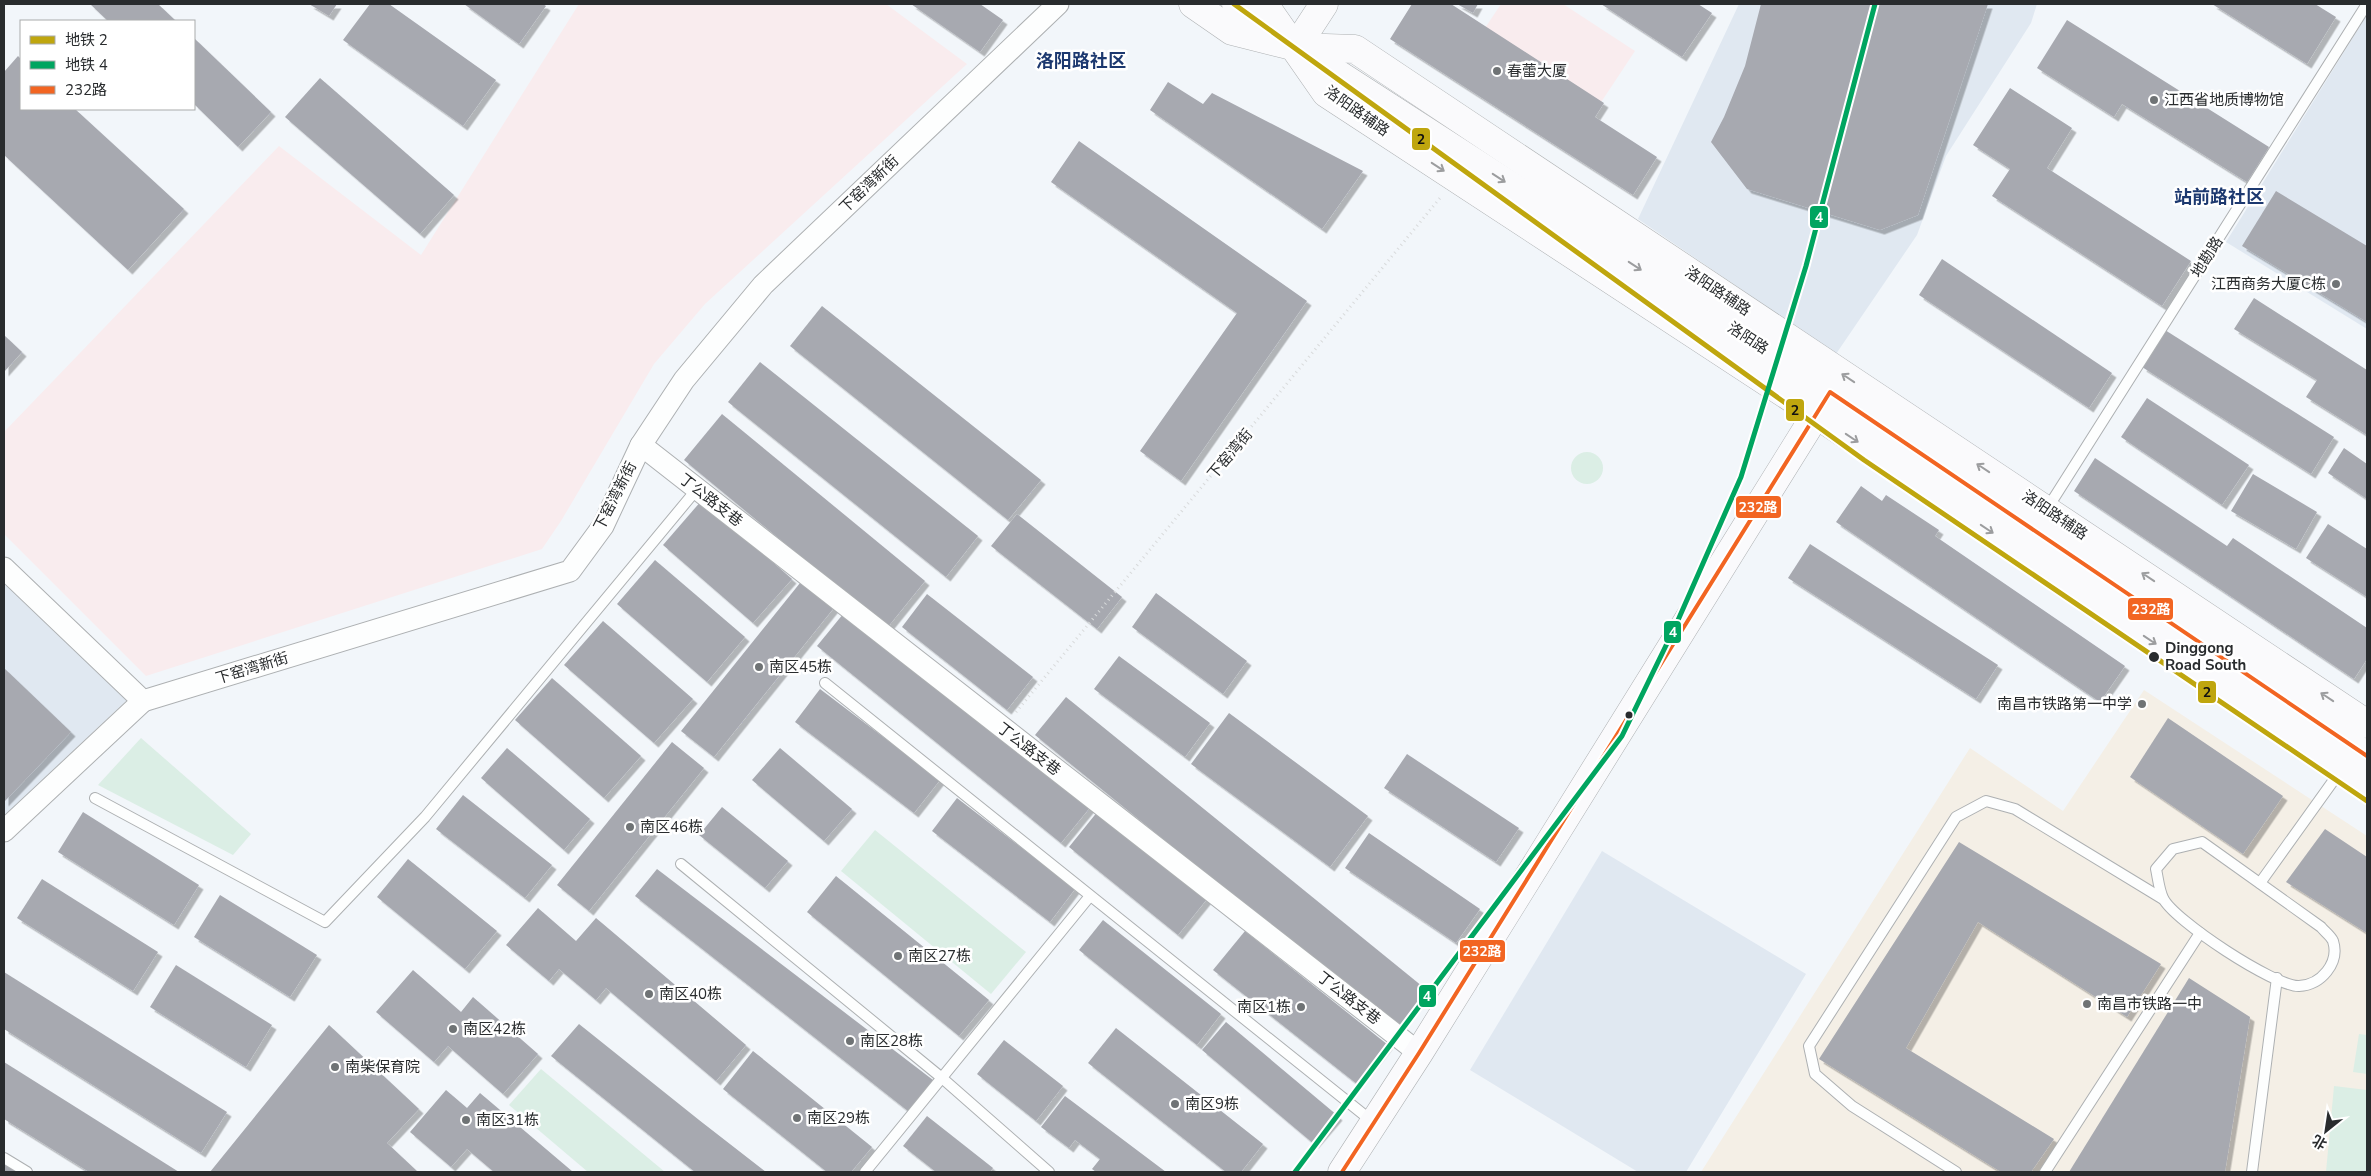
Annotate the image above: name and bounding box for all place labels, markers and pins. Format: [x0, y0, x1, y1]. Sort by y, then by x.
place label: 春蕾大厦 [1507, 61, 1567, 81]
marker: 春蕾大厦 [1491, 65, 1503, 77]
place label: 江西省地质博物馆 [2164, 90, 2284, 110]
marker: 江西省地质博物馆 [2148, 94, 2160, 106]
place label: 江西商务大厦C栋 [2211, 274, 2326, 294]
marker: 江西商务大厦C栋 [2330, 278, 2342, 290]
place label: Dinggong Road South [2165, 638, 2246, 675]
marker: Dinggong Road South [2147, 650, 2161, 664]
place label: 南区45栋 [769, 657, 832, 677]
marker: 南区45栋 [753, 661, 765, 673]
place label: 南昌市铁路第一中学 [1997, 694, 2132, 714]
marker: 南昌市铁路第一中学 [2136, 698, 2148, 710]
unlabelled marker [1624, 710, 1634, 720]
place label: 南区46栋 [640, 817, 703, 837]
marker: 南区46栋 [624, 821, 636, 833]
place label: 南区27栋 [908, 946, 971, 966]
marker: 南区27栋 [892, 950, 904, 962]
place label: 南区40栋 [659, 984, 722, 1004]
marker: 南区40栋 [643, 988, 655, 1000]
place label: 南昌市铁路一中 [2097, 994, 2202, 1014]
place label: 南区1栋 [1237, 997, 1291, 1017]
marker: 南昌市铁路一中 [2081, 998, 2093, 1010]
marker: 南区1栋 [1295, 1001, 1307, 1013]
place label: 南区42栋 [463, 1019, 526, 1039]
marker: 南区42栋 [447, 1023, 459, 1035]
place label: 南区28栋 [860, 1031, 923, 1051]
marker: 南区28栋 [844, 1035, 856, 1047]
place label: 南柴保育院 [345, 1057, 420, 1077]
marker: 南柴保育院 [329, 1061, 341, 1073]
place label: 南区9栋 [1185, 1094, 1239, 1114]
marker: 南区9栋 [1169, 1098, 1181, 1110]
place label: 南区29栋 [807, 1108, 870, 1128]
place label: 南区31栋 [476, 1110, 539, 1130]
marker: 南区29栋 [791, 1112, 803, 1124]
marker: 南区31栋 [460, 1114, 472, 1126]

